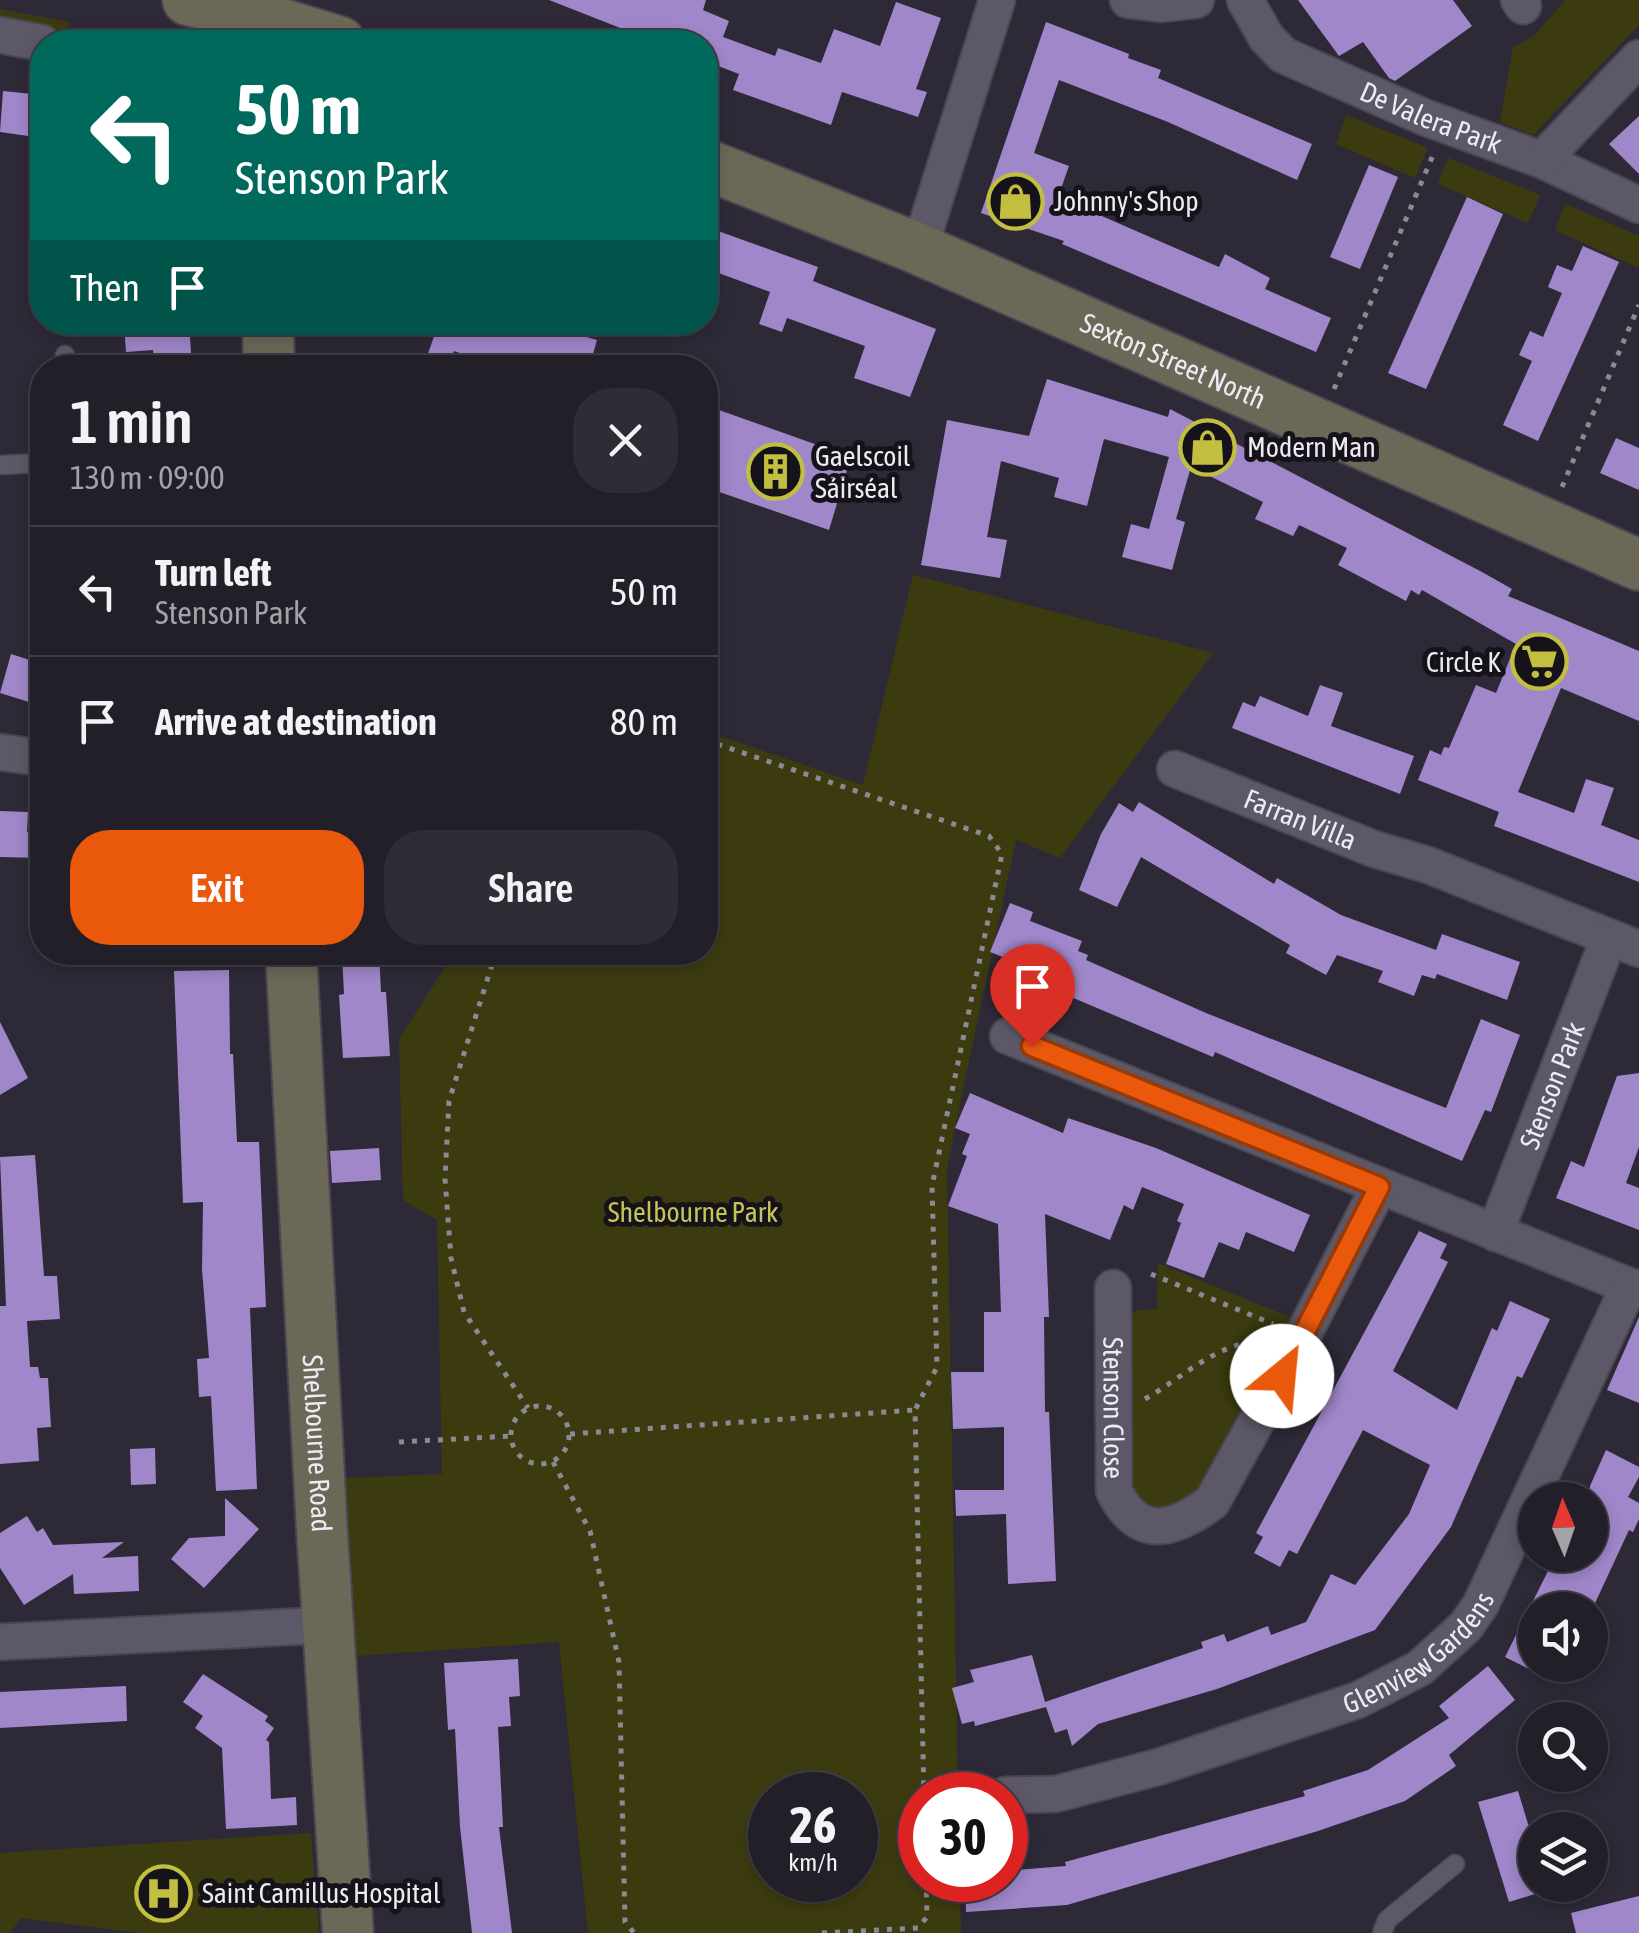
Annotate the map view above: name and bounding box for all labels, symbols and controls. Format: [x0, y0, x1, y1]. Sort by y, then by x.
text: 50 m [235, 69, 361, 149]
icon: left [70, 70, 200, 200]
street label: De Valera Park [1355, 75, 1506, 160]
text: Stenson Park [235, 152, 449, 204]
shop icon: Johnny's Shop [985, 171, 1045, 231]
place label: Johnny's Shop [1054, 185, 1198, 217]
icon: arrive [160, 260, 215, 315]
text: Then [70, 266, 140, 309]
street label: Sexton Street North [1076, 306, 1271, 415]
text: 1 min [70, 387, 193, 456]
button: close [573, 388, 678, 493]
shop icon: Modern Man [1178, 417, 1238, 477]
place label: Modern Man [1247, 431, 1376, 463]
place label: Gaelscoil Sáirséal [815, 440, 911, 504]
building icon: Gaelscoil Sáirséal [746, 442, 806, 502]
text: 130 m · 09:00 [70, 459, 225, 496]
text: Turn left [155, 551, 271, 594]
icon: left [70, 564, 125, 619]
text: 50 m [610, 570, 678, 613]
text: Stenson Park [155, 594, 307, 631]
supermarket icon: Circle K [1510, 632, 1570, 692]
place label: Circle K [1426, 646, 1501, 678]
icon: arrive [70, 694, 125, 749]
text: Arrive at destination [155, 700, 437, 743]
text: 80 m [610, 700, 678, 743]
street label: Farran Villa [1239, 782, 1361, 856]
button: Exit [70, 830, 364, 945]
button: Share [384, 830, 678, 945]
pin [990, 944, 1075, 1047]
icon: arrive [1005, 959, 1060, 1014]
street label: Stenson Park [1513, 1018, 1591, 1153]
park label: Shelbourne Park [608, 1196, 778, 1228]
position arrow [1230, 1324, 1334, 1428]
street label: Stenson Close [1097, 1337, 1130, 1479]
street label: Shelbourne Road [297, 1354, 338, 1533]
north arrow [1518, 1482, 1608, 1572]
map controls [1518, 1482, 1608, 1902]
street label: Glenview Gardens [1339, 1587, 1500, 1720]
button: sound [1518, 1592, 1608, 1682]
button: search [1518, 1702, 1608, 1792]
speed limit sign: 30 [898, 1772, 1028, 1902]
text: 26 [789, 1796, 836, 1854]
button: layers [1518, 1812, 1608, 1902]
text: km/h [788, 1848, 838, 1876]
hospital icon: Saint Camillus Hospital [133, 1863, 193, 1923]
place label: Saint Camillus Hospital [202, 1877, 441, 1909]

